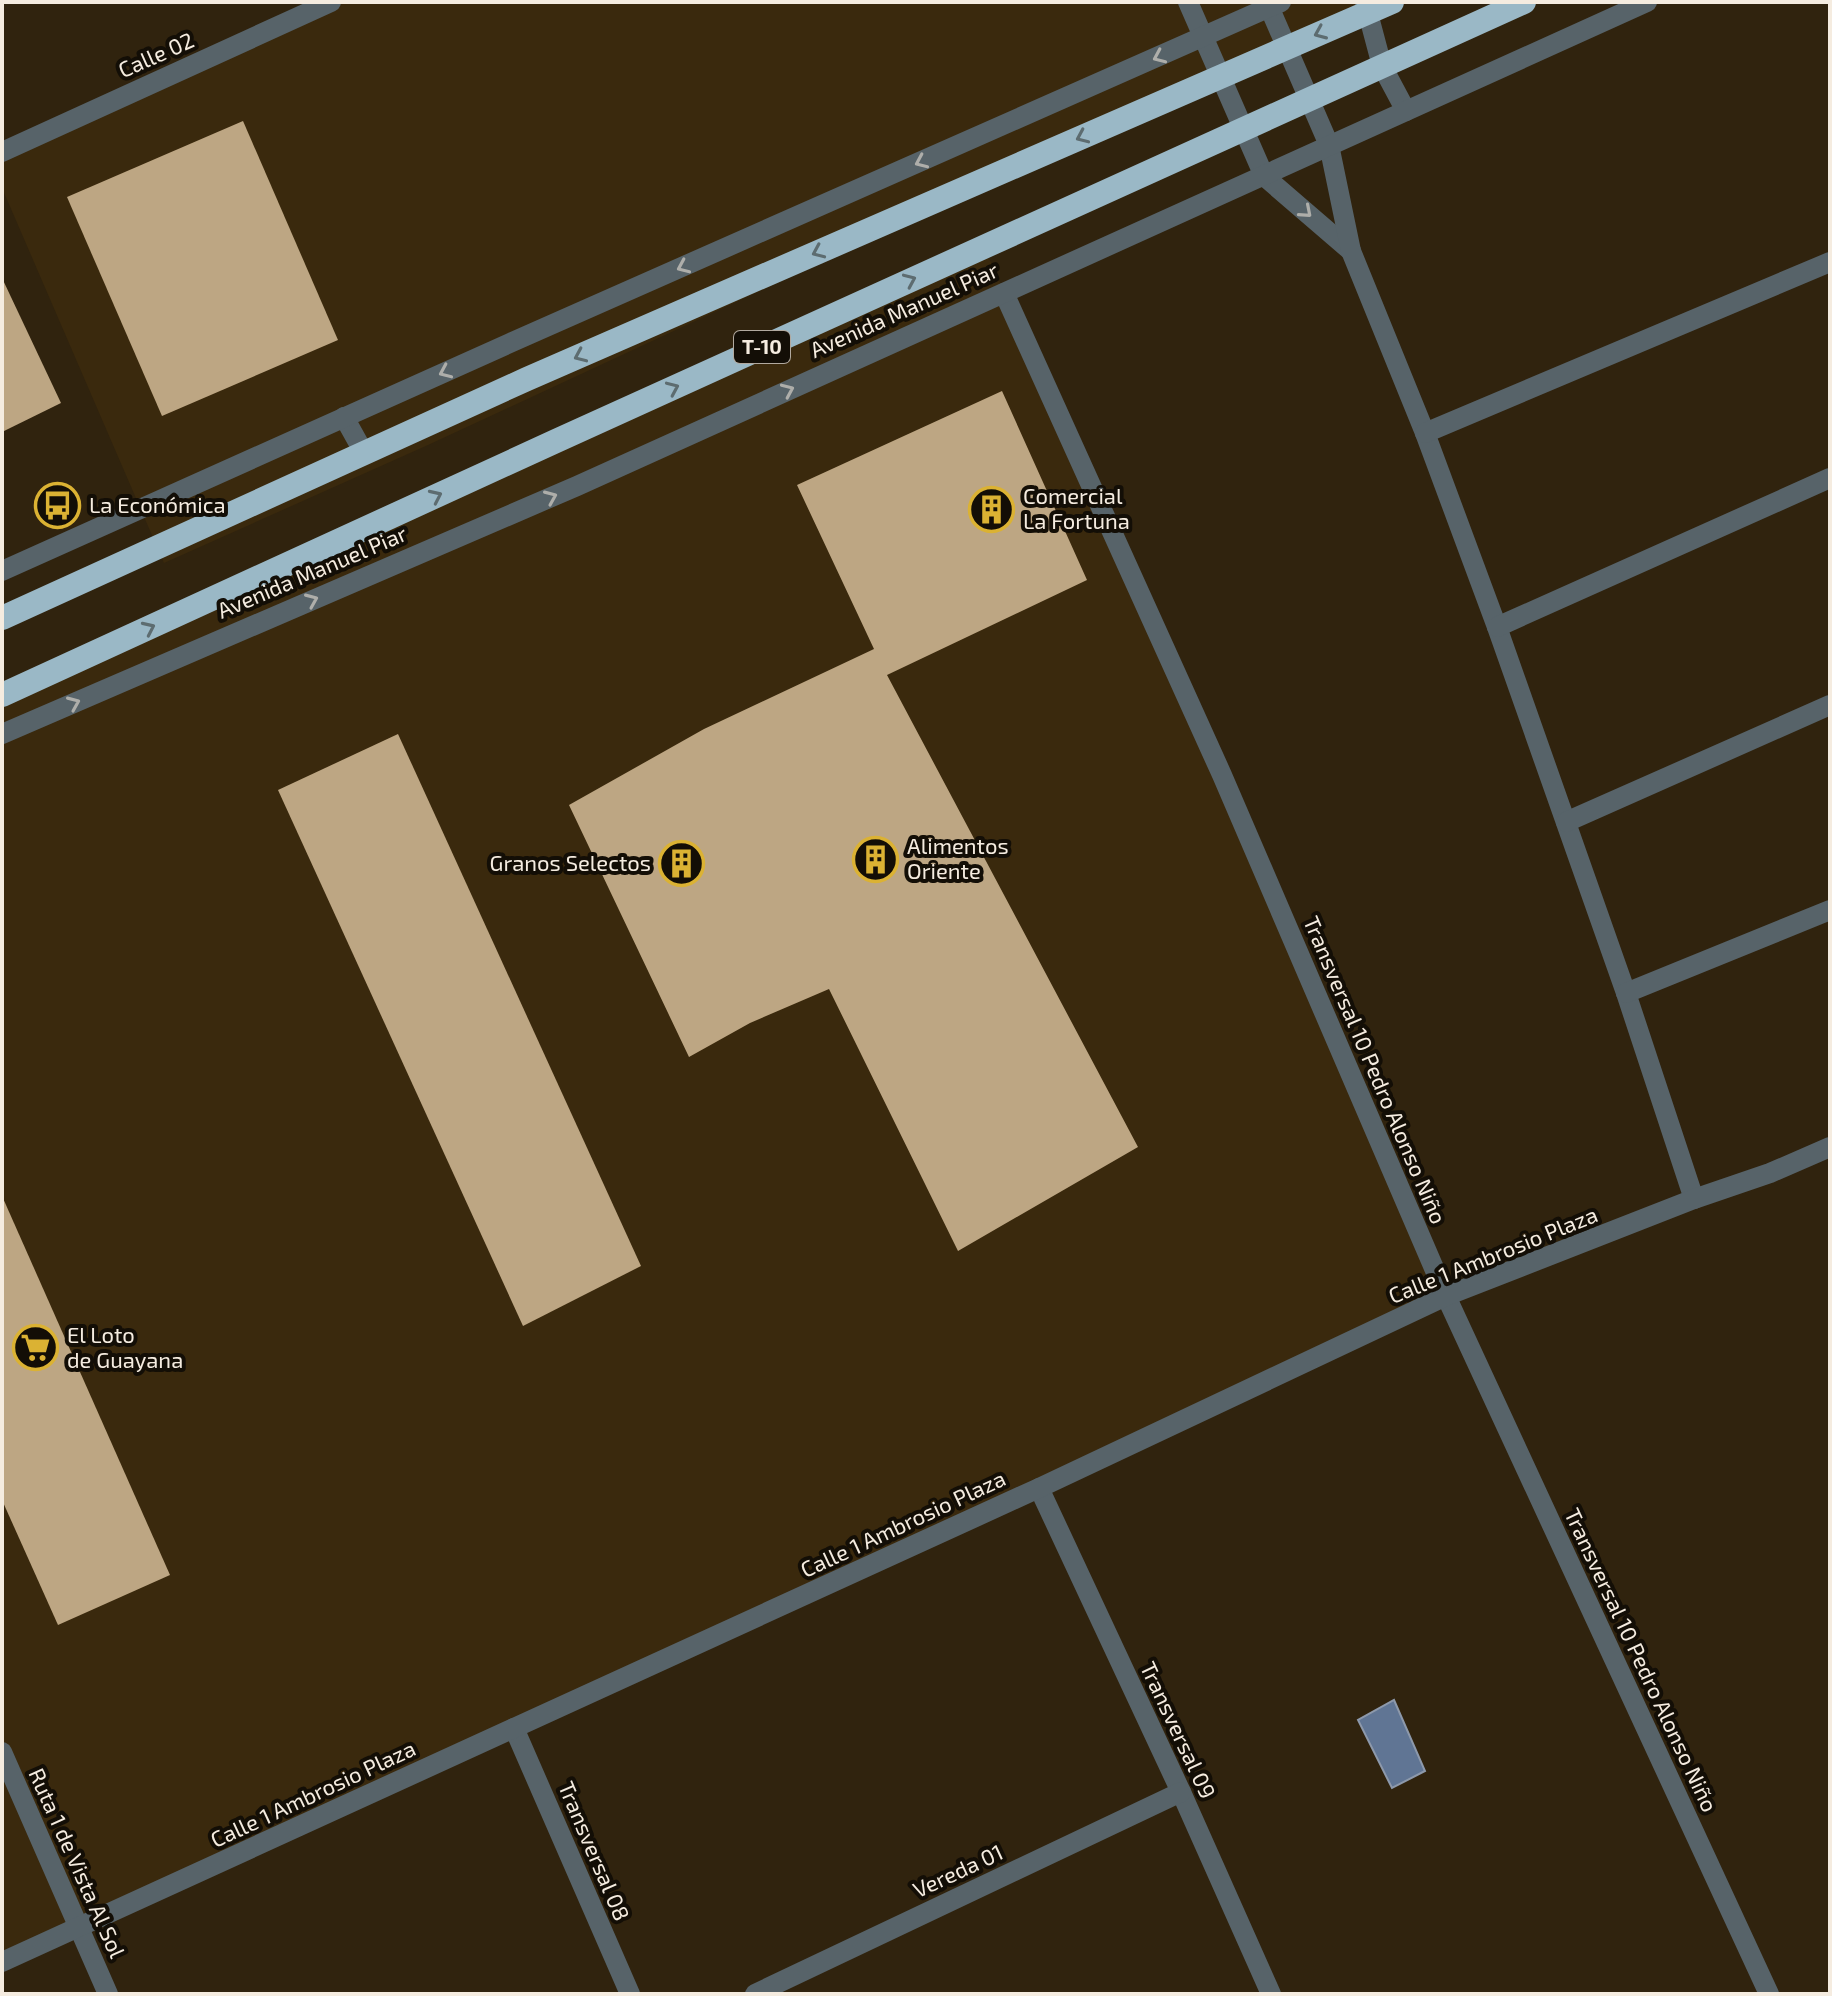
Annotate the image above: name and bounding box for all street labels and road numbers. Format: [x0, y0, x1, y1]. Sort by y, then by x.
street label: Calle 02 [114, 26, 197, 82]
street label: Avenida Manuel Piar [806, 256, 1002, 362]
road number: T-10 [734, 331, 790, 363]
street label: Avenida Manuel Piar [213, 519, 410, 623]
street label: Transversal 10 Pedro Alonso Niño [1299, 912, 1453, 1227]
street label: Calle 1 Ambrosio Plaza [1384, 1200, 1601, 1308]
street label: Calle 1 Ambrosio Plaza [796, 1464, 1009, 1582]
street label: Transversal 10 Pedro Alonso Niño [1560, 1504, 1724, 1815]
street label: Transversal 09 [1136, 1657, 1222, 1802]
street label: Calle 1 Ambrosio Plaza [206, 1734, 419, 1852]
street label: Ruta 1 de Vista Al Sol [24, 1764, 132, 1962]
street label: Transversal 08 [554, 1777, 636, 1924]
street label: Vereda 01 [908, 1838, 1007, 1902]

